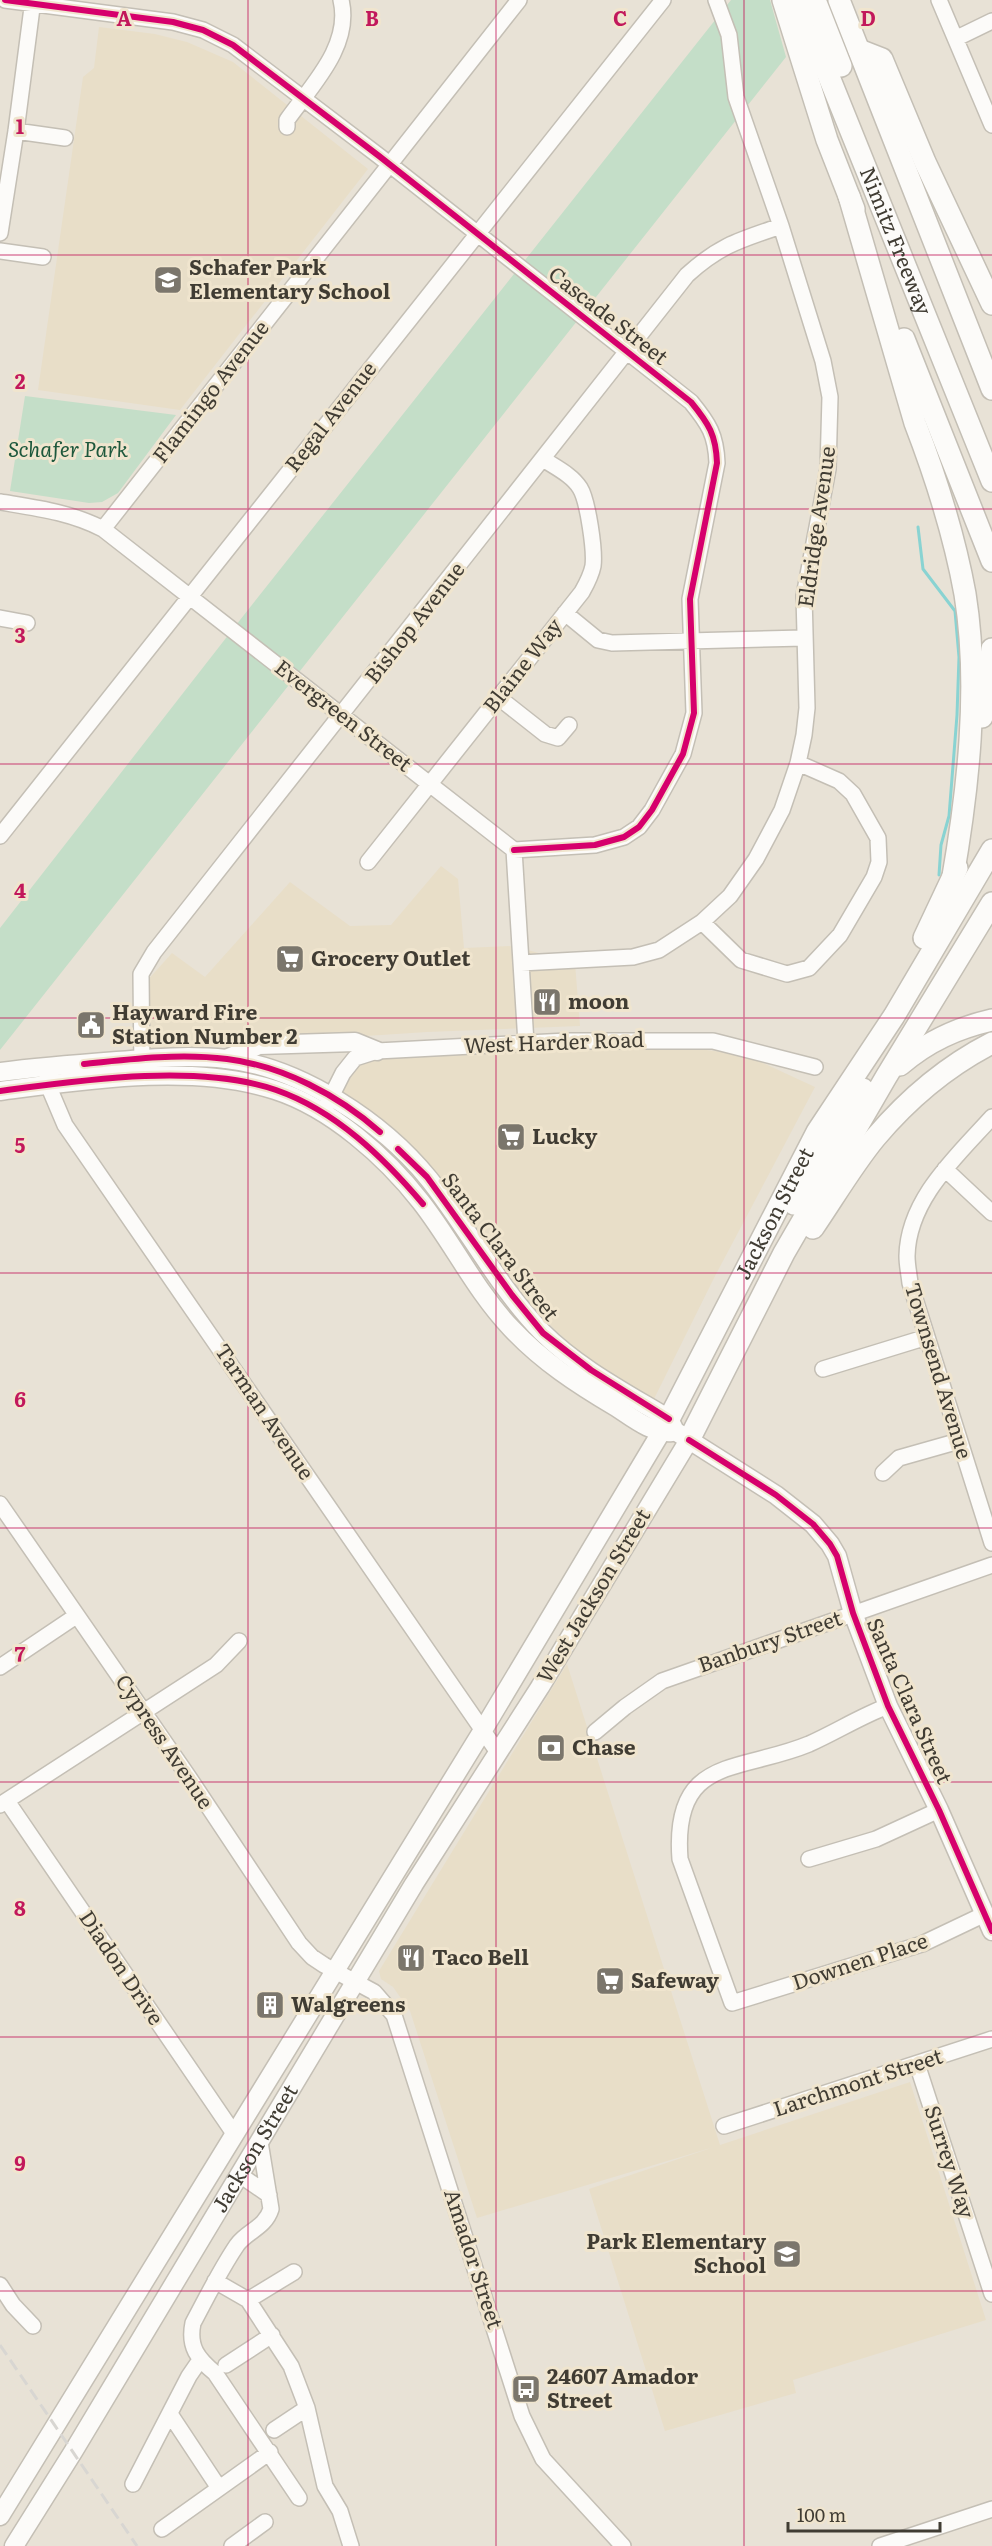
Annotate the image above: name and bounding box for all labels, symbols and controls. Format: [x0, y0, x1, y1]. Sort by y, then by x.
text: A [116, 2, 132, 32]
text: B [365, 2, 379, 32]
text: C [613, 2, 627, 32]
text: D [860, 2, 876, 32]
text: 1 [16, 110, 24, 140]
street label: Nimitz Freeway [854, 161, 942, 320]
place label: Schafer Park Elementary School [189, 250, 391, 305]
street label: Cascade Street [543, 257, 676, 371]
school or university icon: Schafer Park Elementary School [152, 264, 184, 296]
street label: Flamingo Avenue [143, 313, 275, 468]
street label: Regal Avenue [276, 353, 382, 478]
text: 2 [15, 365, 26, 395]
park label: Schafer Park [8, 432, 129, 463]
street label: Eldridge Avenue [788, 444, 841, 609]
street label: Bishop Avenue [356, 554, 471, 689]
street label: Blaine Way [474, 610, 569, 719]
text: 3 [14, 619, 26, 649]
street label: Evergreen Street [269, 651, 420, 778]
text: 4 [14, 874, 26, 904]
place label: Grocery Outlet [311, 941, 471, 972]
supermarket icon: Grocery Outlet [274, 943, 306, 975]
place label: moon [568, 984, 630, 1015]
restaurant icon: moon [531, 986, 563, 1018]
place label: Hayward Fire Station Number 2 [112, 995, 298, 1050]
public building icon: Hayward Fire Station Number 2 [75, 1009, 107, 1041]
street label: West Harder Road [463, 1022, 645, 1059]
place label: Lucky [532, 1119, 598, 1150]
supermarket icon: Lucky [495, 1121, 527, 1153]
text: 5 [15, 1129, 26, 1159]
street label: Jackson Street [726, 1141, 820, 1284]
street label: Santa Clara Street [436, 1165, 568, 1327]
street label: Townsend Avenue [899, 1278, 982, 1462]
street label: Tarman Avenue [209, 1336, 323, 1485]
text: 6 [14, 1383, 26, 1413]
street label: West Jackson Street [527, 1501, 657, 1688]
street label: Banbury Street [693, 1600, 846, 1679]
street label: Santa Clara Street [861, 1612, 962, 1788]
text: 7 [15, 1638, 26, 1668]
street label: Cypress Avenue [109, 1667, 223, 1814]
place label: Chase [572, 1730, 636, 1761]
bank icon: Chase [535, 1732, 567, 1764]
text: 8 [14, 1892, 26, 1922]
street label: Diadon Drive [73, 1903, 173, 2030]
street label: Downen Place [787, 1923, 931, 1996]
place label: Taco Bell [432, 1940, 529, 1971]
restaurant icon: Taco Bell [395, 1942, 427, 1974]
place label: Safeway [631, 1963, 719, 1994]
supermarket icon: Safeway [594, 1965, 626, 1997]
place label: Walgreens [291, 1987, 405, 2018]
building icon: Walgreens [254, 1989, 286, 2021]
street label: Larchmont Street [768, 2038, 946, 2123]
street label: Jackson Street [202, 2077, 304, 2217]
street label: Surrey Way [919, 2101, 984, 2223]
text: 9 [14, 2147, 26, 2177]
street label: Amador Street [438, 2184, 513, 2333]
place label: Park Elementary School [586, 2224, 766, 2279]
school or university icon: Park Elementary School [771, 2238, 803, 2270]
place label: 24607 Amador Street [547, 2359, 699, 2414]
bus stop icon: 24607 Amador Street [510, 2373, 542, 2405]
scale bar [788, 2495, 940, 2533]
text: 100 m [797, 2501, 846, 2528]

